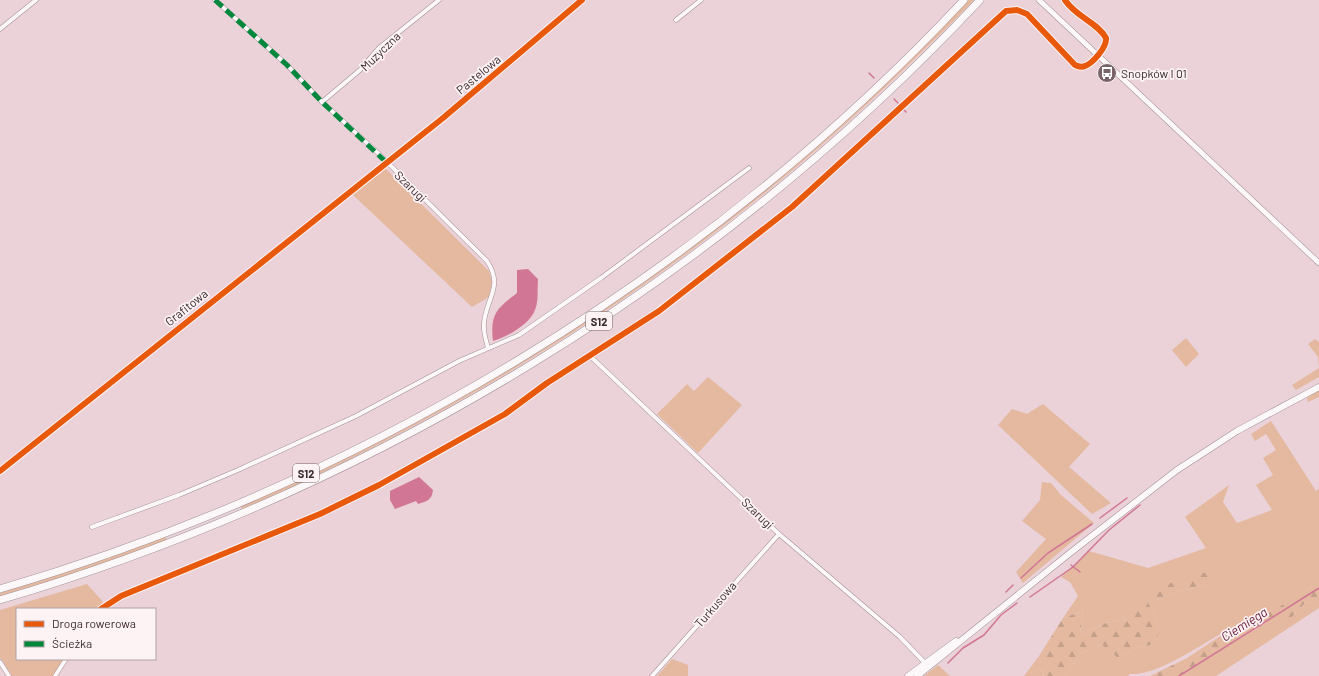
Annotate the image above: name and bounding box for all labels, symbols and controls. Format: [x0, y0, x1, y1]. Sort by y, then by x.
street label: Muzyczna [357, 29, 403, 73]
street label: Pastelowa [453, 52, 503, 96]
bus stop icon: Snopków I 01 [1096, 62, 1118, 84]
place label: Snopków I 01 [1121, 66, 1187, 80]
street label: Szarugi [392, 168, 430, 204]
street label: Grafitowa [162, 286, 210, 328]
road number: S12 [586, 312, 612, 330]
road number: S12 [293, 464, 319, 482]
street label: Szarugi [739, 495, 777, 531]
street label: Turkusowa [691, 578, 739, 630]
water label: Ciemięga [1218, 603, 1270, 644]
legend [16, 608, 156, 660]
text: Droga rowerowa [52, 616, 136, 630]
text: Ścieżka [52, 636, 92, 650]

